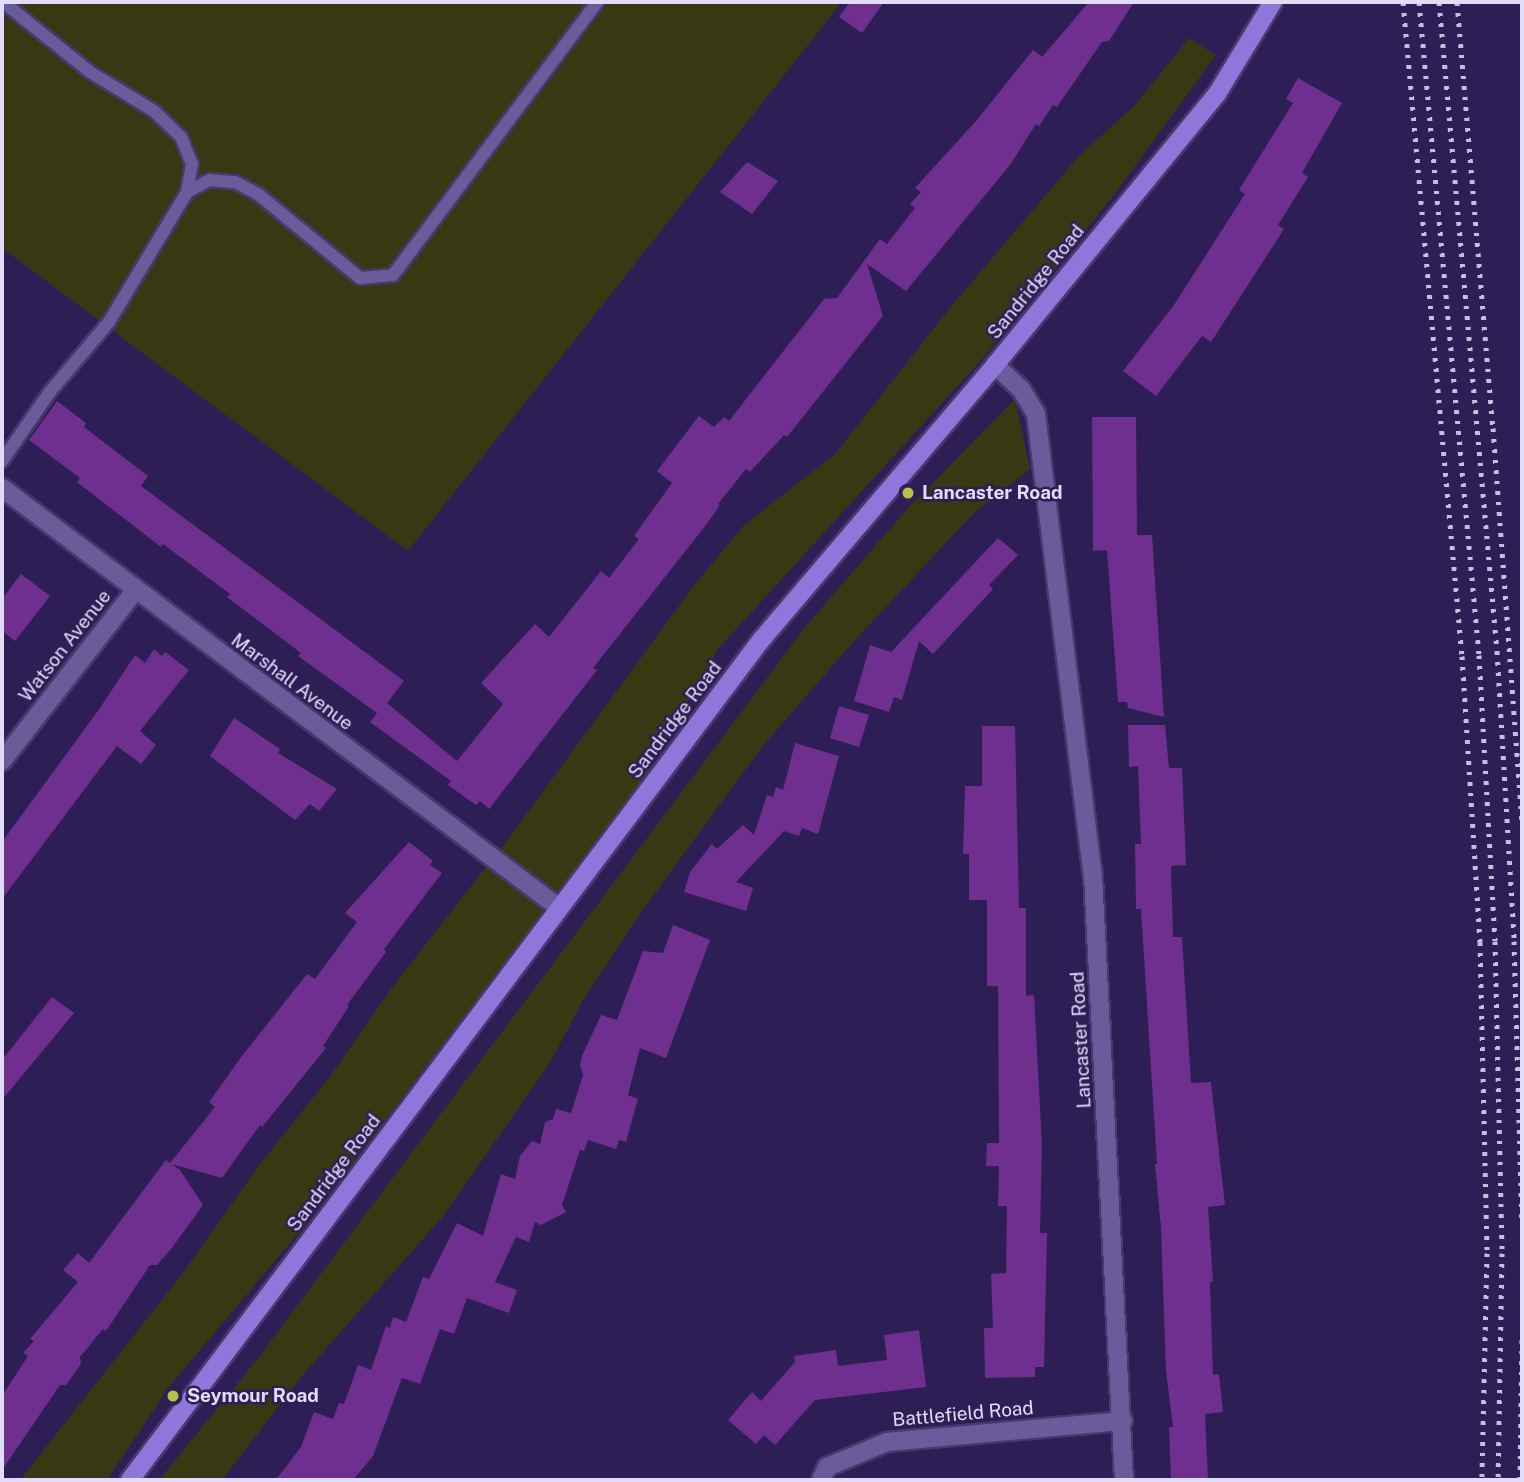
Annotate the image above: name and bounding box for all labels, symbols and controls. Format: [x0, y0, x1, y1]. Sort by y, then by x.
street label: Sandridge Road [983, 220, 1089, 344]
place label: Lancaster Road [922, 482, 1063, 504]
marker: Lancaster Road [900, 485, 916, 501]
street label: Watson Avenue [14, 585, 116, 707]
street label: Marshall Avenue [227, 629, 357, 735]
street label: Sandridge Road [623, 657, 727, 783]
street label: Lancaster Road [1066, 971, 1096, 1109]
street label: Sandridge Road [282, 1110, 386, 1236]
place label: Seymour Road [187, 1385, 319, 1407]
marker: Seymour Road [165, 1388, 181, 1404]
street label: Battlefield Road [892, 1396, 1034, 1432]

